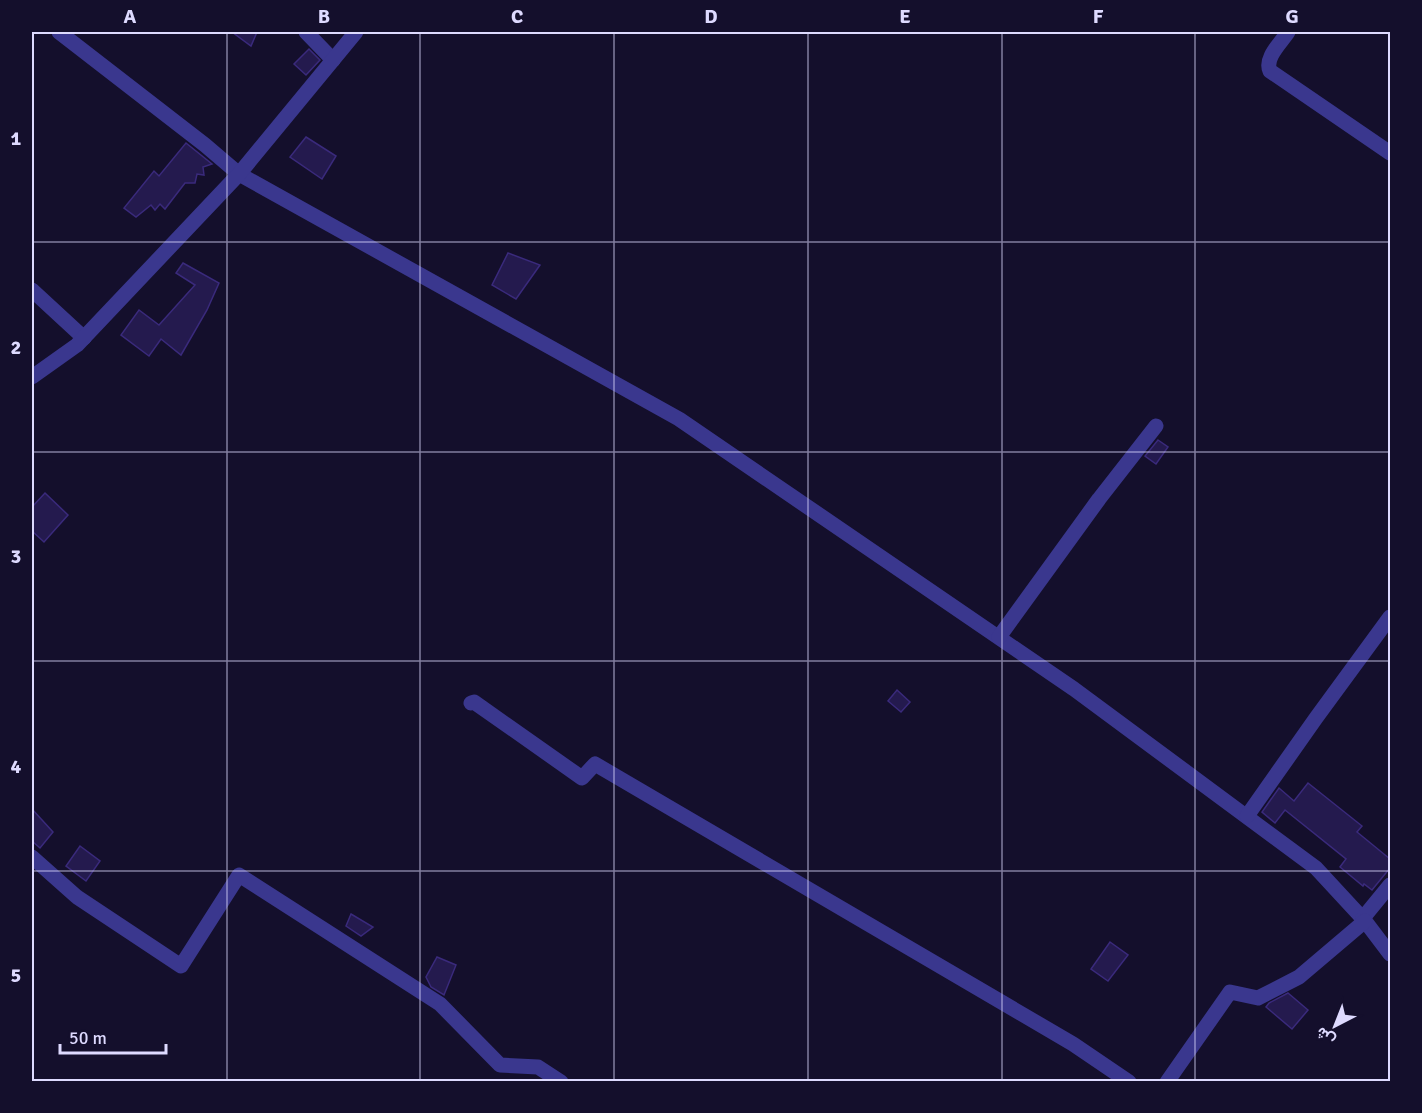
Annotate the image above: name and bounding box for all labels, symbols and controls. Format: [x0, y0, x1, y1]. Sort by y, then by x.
text: A [124, 4, 137, 29]
text: B [318, 4, 330, 29]
text: C [511, 4, 523, 29]
text: D [704, 4, 718, 29]
text: E [899, 4, 911, 29]
text: F [1093, 4, 1104, 29]
text: G [1285, 4, 1299, 29]
text: 1 [11, 126, 22, 151]
text: 2 [11, 335, 21, 360]
text: 3 [11, 544, 21, 569]
text: 4 [11, 754, 22, 779]
text: 5 [11, 963, 21, 988]
north arrow [1305, 996, 1365, 1056]
scale bar [60, 1017, 166, 1055]
text: ش [1312, 1023, 1339, 1050]
text: 50 m [69, 1027, 107, 1049]

